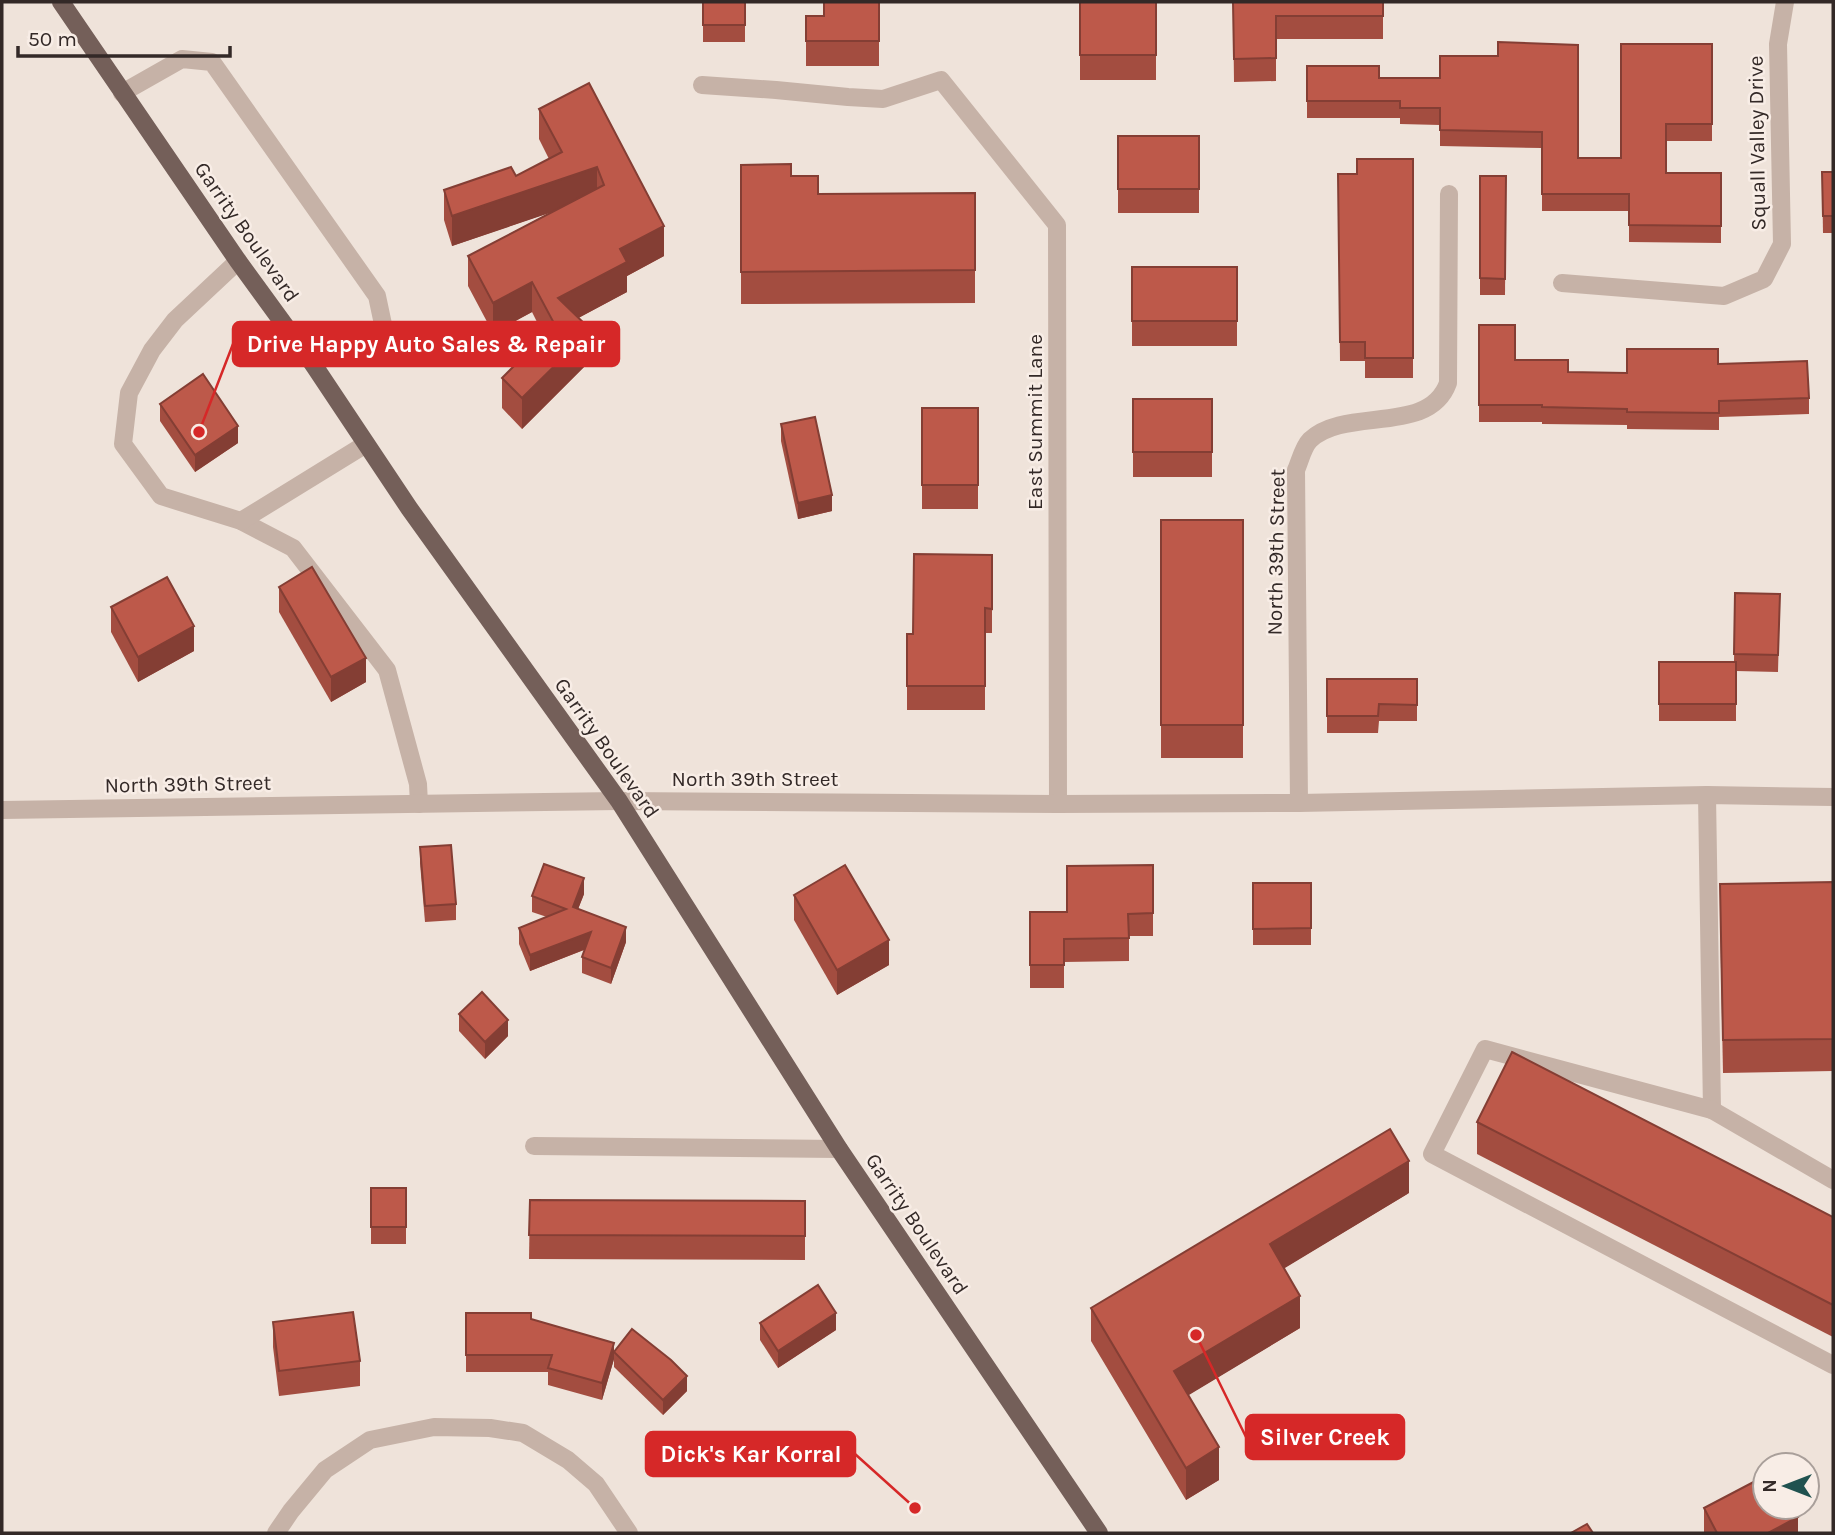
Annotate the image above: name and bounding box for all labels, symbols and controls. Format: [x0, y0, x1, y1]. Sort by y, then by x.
scale bar [18, 14, 229, 58]
text: 50 m [28, 27, 77, 51]
street label: Squall Valley Drive [1743, 55, 1771, 231]
street label: Garrity Boulevard [190, 157, 304, 307]
callout: Drive Happy Auto Sales & Repair [233, 322, 619, 366]
text: Drive Happy Auto Sales & Repair [247, 331, 605, 358]
street label: East Summit Lane [1023, 334, 1047, 510]
street label: North 39th Street [1263, 468, 1289, 636]
street label: Garrity Boulevard [550, 673, 664, 823]
street label: North 39th Street [672, 767, 838, 791]
street label: North 39th Street [104, 771, 272, 797]
street label: Garrity Boulevard [861, 1149, 973, 1299]
callout: Silver Creek [1246, 1415, 1404, 1459]
text: Silver Creek [1260, 1424, 1390, 1451]
callout: Dick's Kar Korral [646, 1432, 855, 1476]
text: Dick's Kar Korral [660, 1441, 842, 1468]
north arrow [1751, 1451, 1821, 1521]
text: N [1759, 1479, 1781, 1493]

